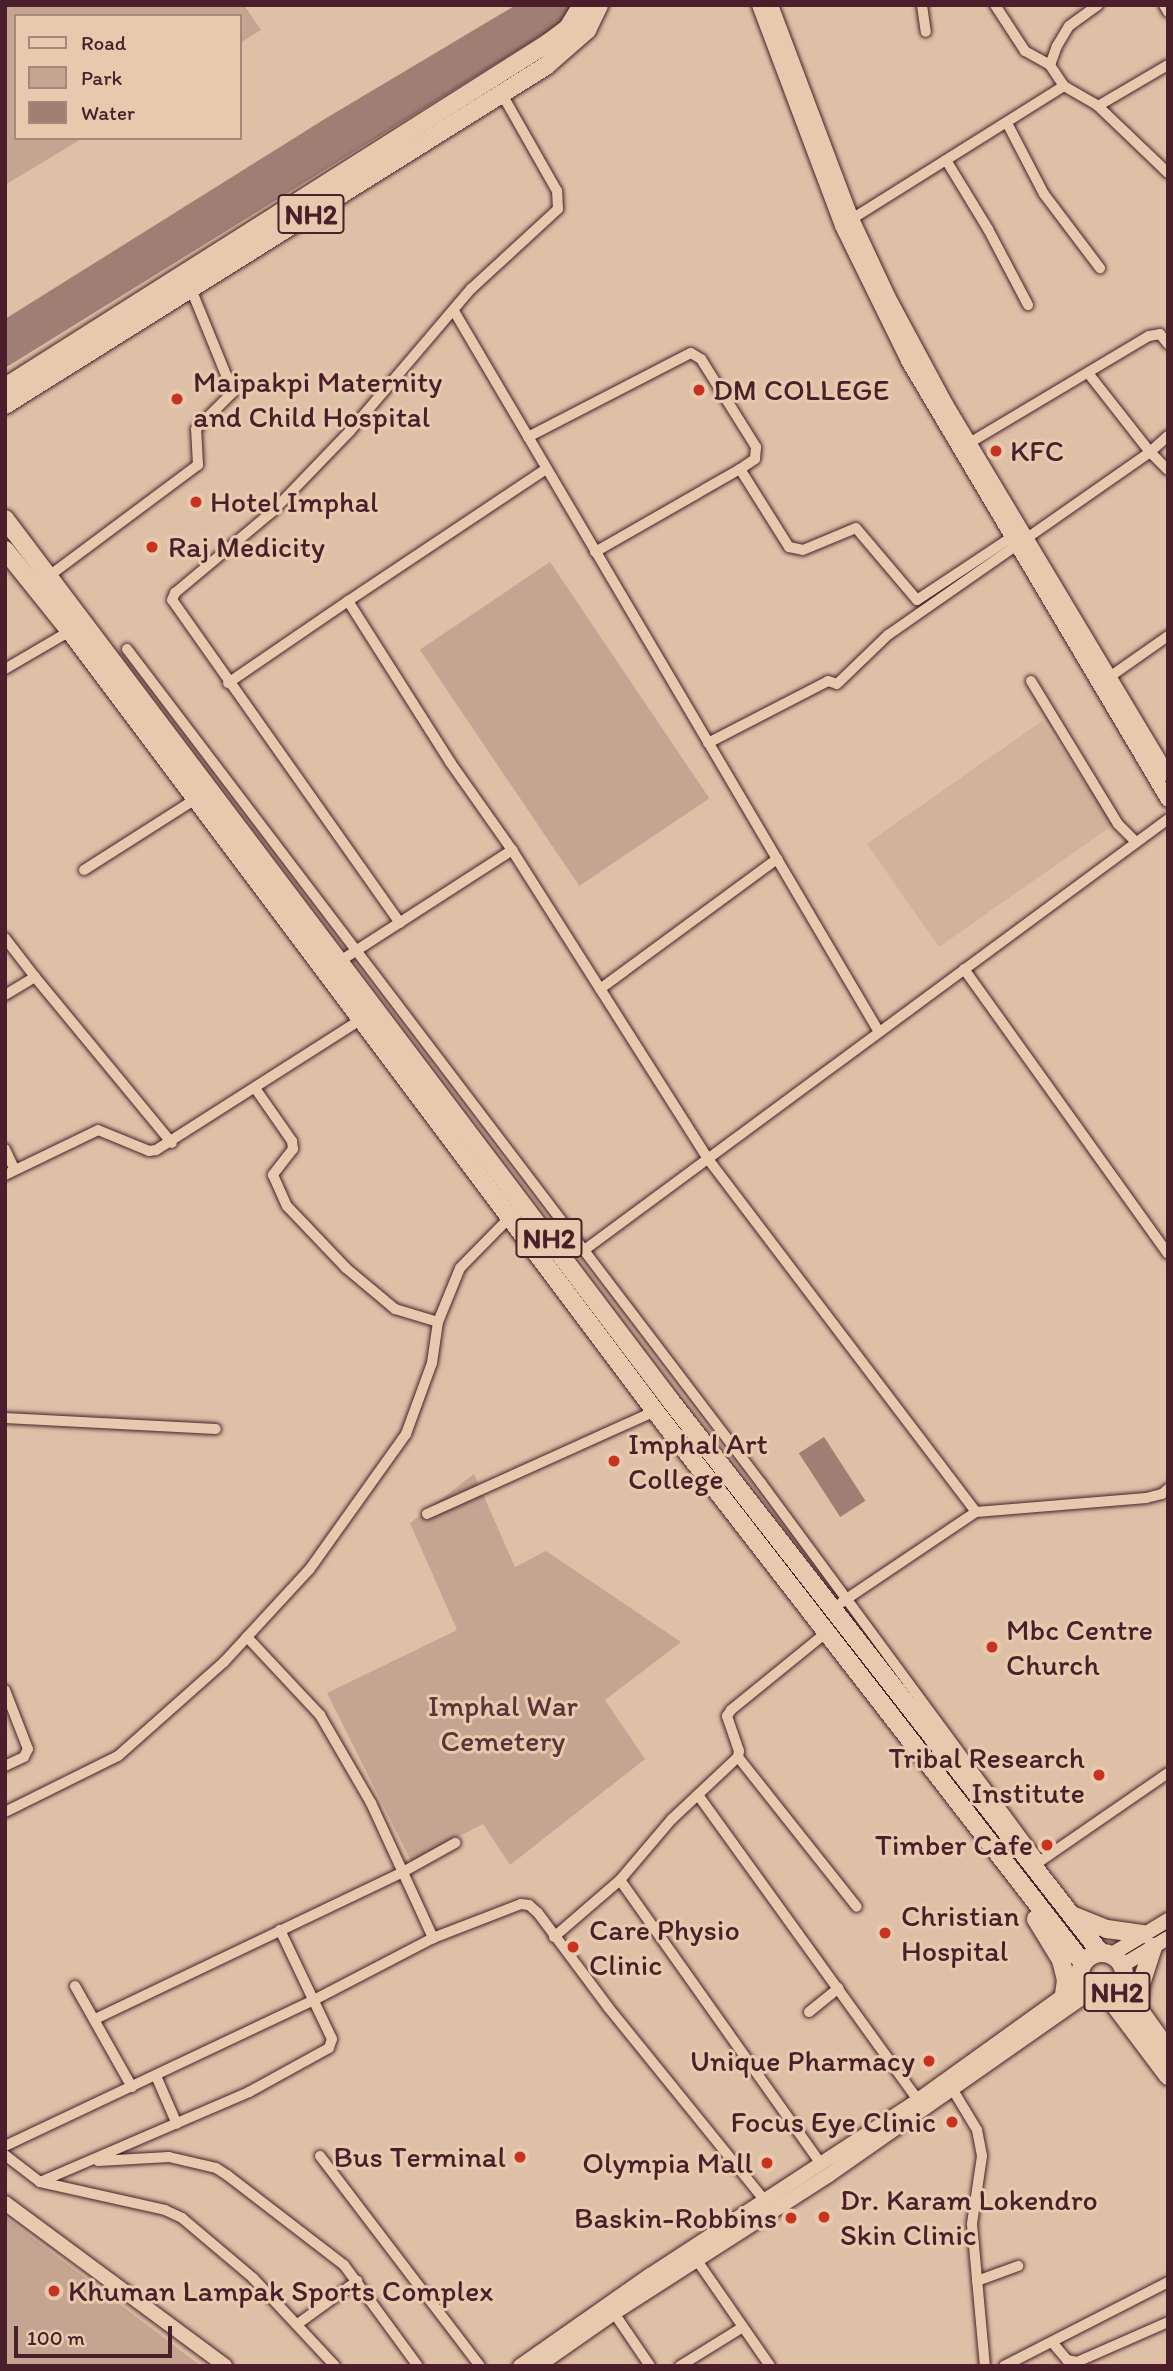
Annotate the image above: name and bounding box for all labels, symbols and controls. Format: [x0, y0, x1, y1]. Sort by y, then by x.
legend [14, 14, 242, 140]
text: Road [81, 30, 126, 55]
text: Park [81, 65, 122, 90]
text: Water [81, 100, 135, 125]
road number: NH2 [276, 190, 346, 238]
place label: Maipakpi Maternity and Child Hospital [193, 364, 443, 434]
place label: DM COLLEGE [713, 372, 889, 408]
marker: DM COLLEGE [691, 382, 707, 398]
marker: Maipakpi Maternity and Child Hospital [167, 389, 187, 409]
place label: KFC [1010, 433, 1064, 469]
marker: KFC [988, 443, 1004, 459]
place label: Hotel Imphal [210, 484, 378, 520]
marker: Hotel Imphal [188, 494, 204, 510]
place label: Raj Medicity [168, 529, 325, 565]
marker: Raj Medicity [142, 537, 162, 557]
road number: NH2 [514, 1214, 584, 1262]
place label: Imphal Art College [628, 1426, 768, 1496]
marker: Imphal Art College [606, 1453, 622, 1469]
place label: Mbc Centre Church [1006, 1612, 1154, 1682]
marker: Mbc Centre Church [984, 1639, 1000, 1655]
park label: Imphal War Cemetery [428, 1688, 578, 1758]
place label: Tribal Research Institute [888, 1740, 1085, 1810]
marker: Tribal Research Institute [1091, 1767, 1107, 1783]
place label: Timber Cafe [874, 1827, 1033, 1863]
marker: Timber Cafe [1039, 1837, 1055, 1853]
place label: Christian Hospital [901, 1898, 1019, 1968]
place label: Care Physio Clinic [589, 1912, 741, 1982]
marker: Christian Hospital [875, 1923, 895, 1943]
marker: Care Physio Clinic [563, 1937, 583, 1957]
road number: NH2 [1082, 1968, 1152, 2016]
place label: Unique Pharmacy [689, 2043, 915, 2079]
marker: Unique Pharmacy [921, 2053, 937, 2069]
place label: Focus Eye Clinic [731, 2104, 936, 2140]
marker: Focus Eye Clinic [942, 2112, 962, 2132]
place label: Bus Terminal [337, 2139, 506, 2175]
place label: Olympia Mall [582, 2145, 753, 2181]
marker: Bus Terminal [512, 2149, 528, 2165]
marker: Olympia Mall [759, 2155, 775, 2171]
place label: Dr. Karam Lokendro Skin Clinic [840, 2182, 1098, 2252]
place label: Baskin-Robbins [574, 2200, 777, 2236]
marker: Dr. Karam Lokendro Skin Clinic [814, 2207, 834, 2227]
marker: Baskin-Robbins [783, 2210, 799, 2226]
place label: Khuman Lampak Sports Complex [68, 2273, 493, 2309]
marker: Khuman Lampak Sports Complex [46, 2283, 62, 2299]
scale bar [18, 2312, 175, 2356]
text: 100 m [27, 2325, 85, 2350]

